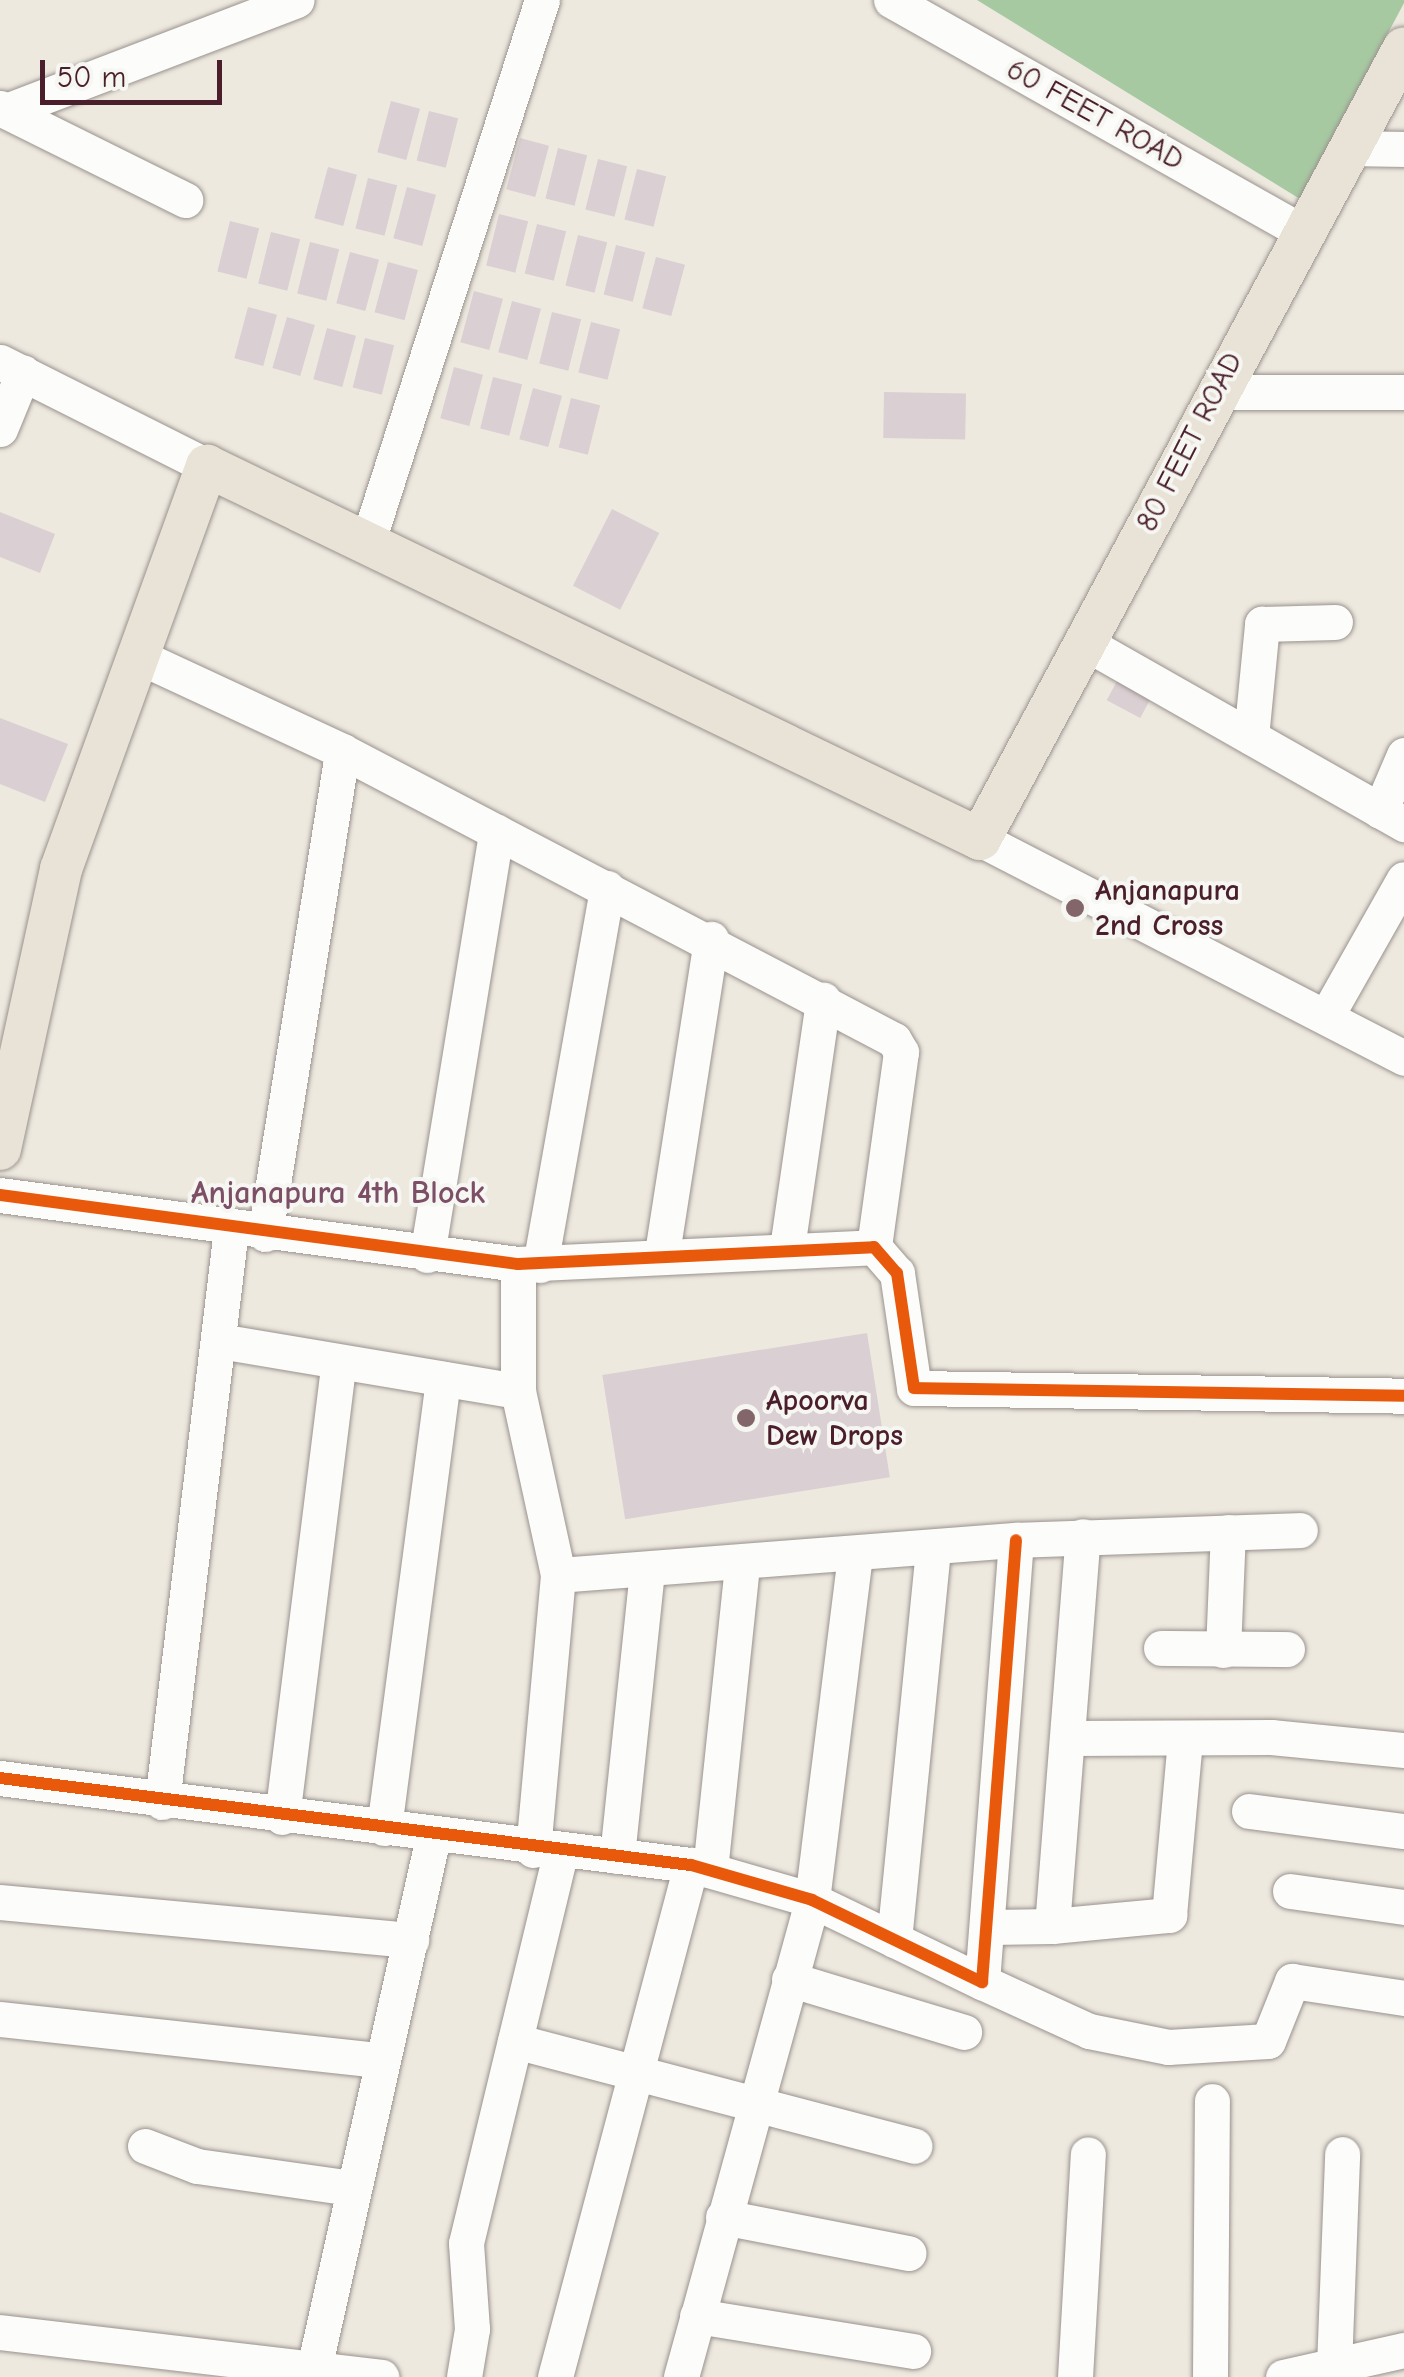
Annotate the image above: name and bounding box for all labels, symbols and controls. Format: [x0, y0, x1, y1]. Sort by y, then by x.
scale bar [45, 40, 228, 102]
street label: 60 FEET ROAD [1000, 51, 1190, 179]
text: 50 m [57, 60, 126, 95]
street label: 80 FEET ROAD [1129, 346, 1251, 538]
place label: Anjanapura 2nd Cross [1095, 873, 1240, 944]
marker: Anjanapura 2nd Cross [1064, 897, 1086, 919]
district label: Anjanapura 4th Block [191, 1174, 485, 1212]
place label: Apoorva Dew Drops [766, 1383, 903, 1454]
marker: Apoorva Dew Drops [735, 1407, 757, 1429]

